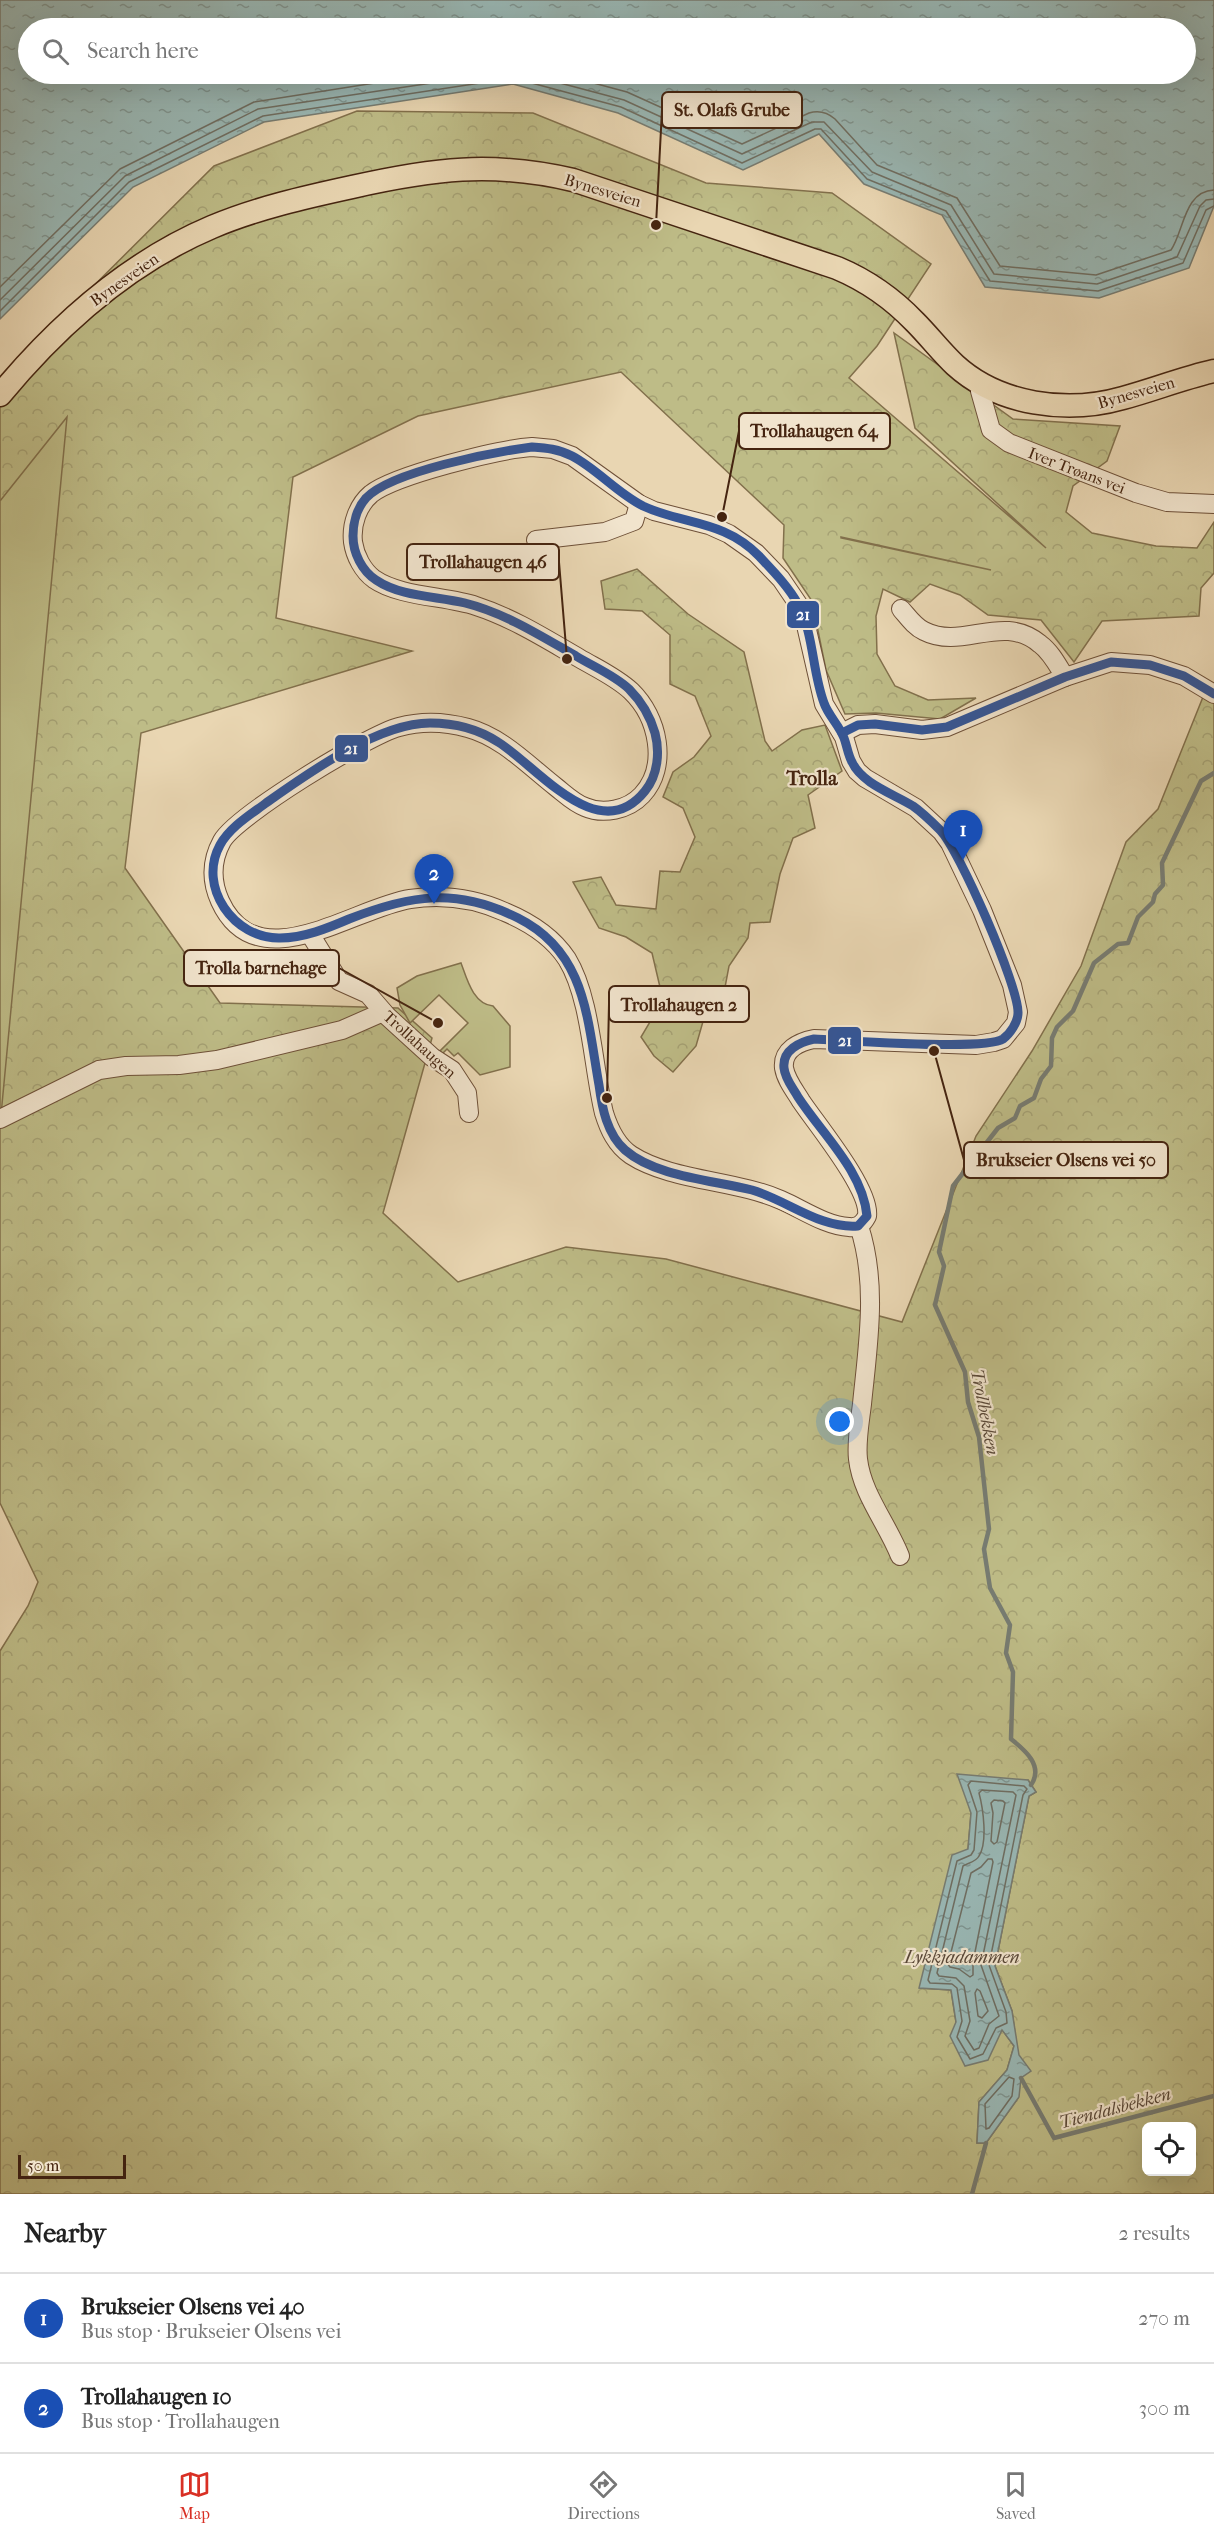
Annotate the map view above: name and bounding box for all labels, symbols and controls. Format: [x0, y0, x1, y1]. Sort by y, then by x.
search box [18, 18, 1196, 84]
icon: search [39, 35, 72, 68]
text: Search here [87, 38, 199, 64]
callout: St. Olafs Grube [662, 92, 802, 128]
text: St. Olafs Grube [674, 100, 790, 121]
street label: Bynesveien [562, 170, 644, 211]
street label: Bynesveien [86, 248, 163, 310]
street label: Bynesveien [1095, 372, 1178, 413]
callout: Trollahaugen 64 [739, 413, 890, 449]
text: Trollahaugen 64 [749, 421, 879, 442]
street label: Iver Trøans vei [1026, 443, 1128, 498]
callout: Trollahaugen 46 [407, 544, 559, 580]
text: Trollahaugen 46 [418, 552, 548, 573]
line badge: 21 [786, 600, 820, 629]
text: 21 [796, 605, 810, 624]
line badge: 21 [334, 734, 369, 763]
text: 21 [344, 739, 358, 758]
district label: Trolla [786, 767, 838, 790]
pin: 1 [944, 810, 982, 860]
pin: 2 [414, 854, 454, 904]
callout: Trolla barnehage [184, 950, 339, 986]
text: Trolla barnehage [194, 958, 327, 979]
callout: Trollahaugen 2 [609, 986, 749, 1022]
text: Trollahaugen 2 [620, 995, 737, 1016]
street label: Trollahaugen [379, 1007, 461, 1083]
line badge: 21 [827, 1026, 862, 1055]
text: 21 [838, 1031, 852, 1050]
callout: Brukseier Olsens vei 50 [964, 1142, 1168, 1178]
text: Brukseier Olsens vei 50 [976, 1150, 1156, 1171]
water label: Trollbekken [966, 1367, 1003, 1457]
your location [825, 1407, 854, 1436]
water label: Lykkjadammen [902, 1947, 1020, 1968]
water label: Tiendalsbekken [1057, 2083, 1173, 2133]
map controls [1142, 2122, 1196, 2176]
button: locate [1142, 2122, 1196, 2176]
scale bar [18, 2152, 126, 2180]
text: 50 m [27, 2156, 59, 2175]
text: Nearby [24, 2218, 106, 2249]
text: 2 results [1119, 2222, 1190, 2245]
text: Brukseier Olsens vei 40 [81, 2294, 305, 2320]
text: 1 [40, 2307, 47, 2330]
text: 270 m [1138, 2307, 1190, 2330]
text: Bus stop · Brukseier Olsens vei [81, 2320, 341, 2343]
text: Trollahaugen 10 [81, 2384, 232, 2410]
text: 2 [38, 2397, 49, 2420]
text: 300 m [1139, 2397, 1190, 2420]
text: Bus stop · Trollahaugen [81, 2410, 280, 2433]
tab: Map [178, 2468, 211, 2523]
tab: Directions [568, 2468, 640, 2523]
tab: Saved [996, 2468, 1036, 2523]

